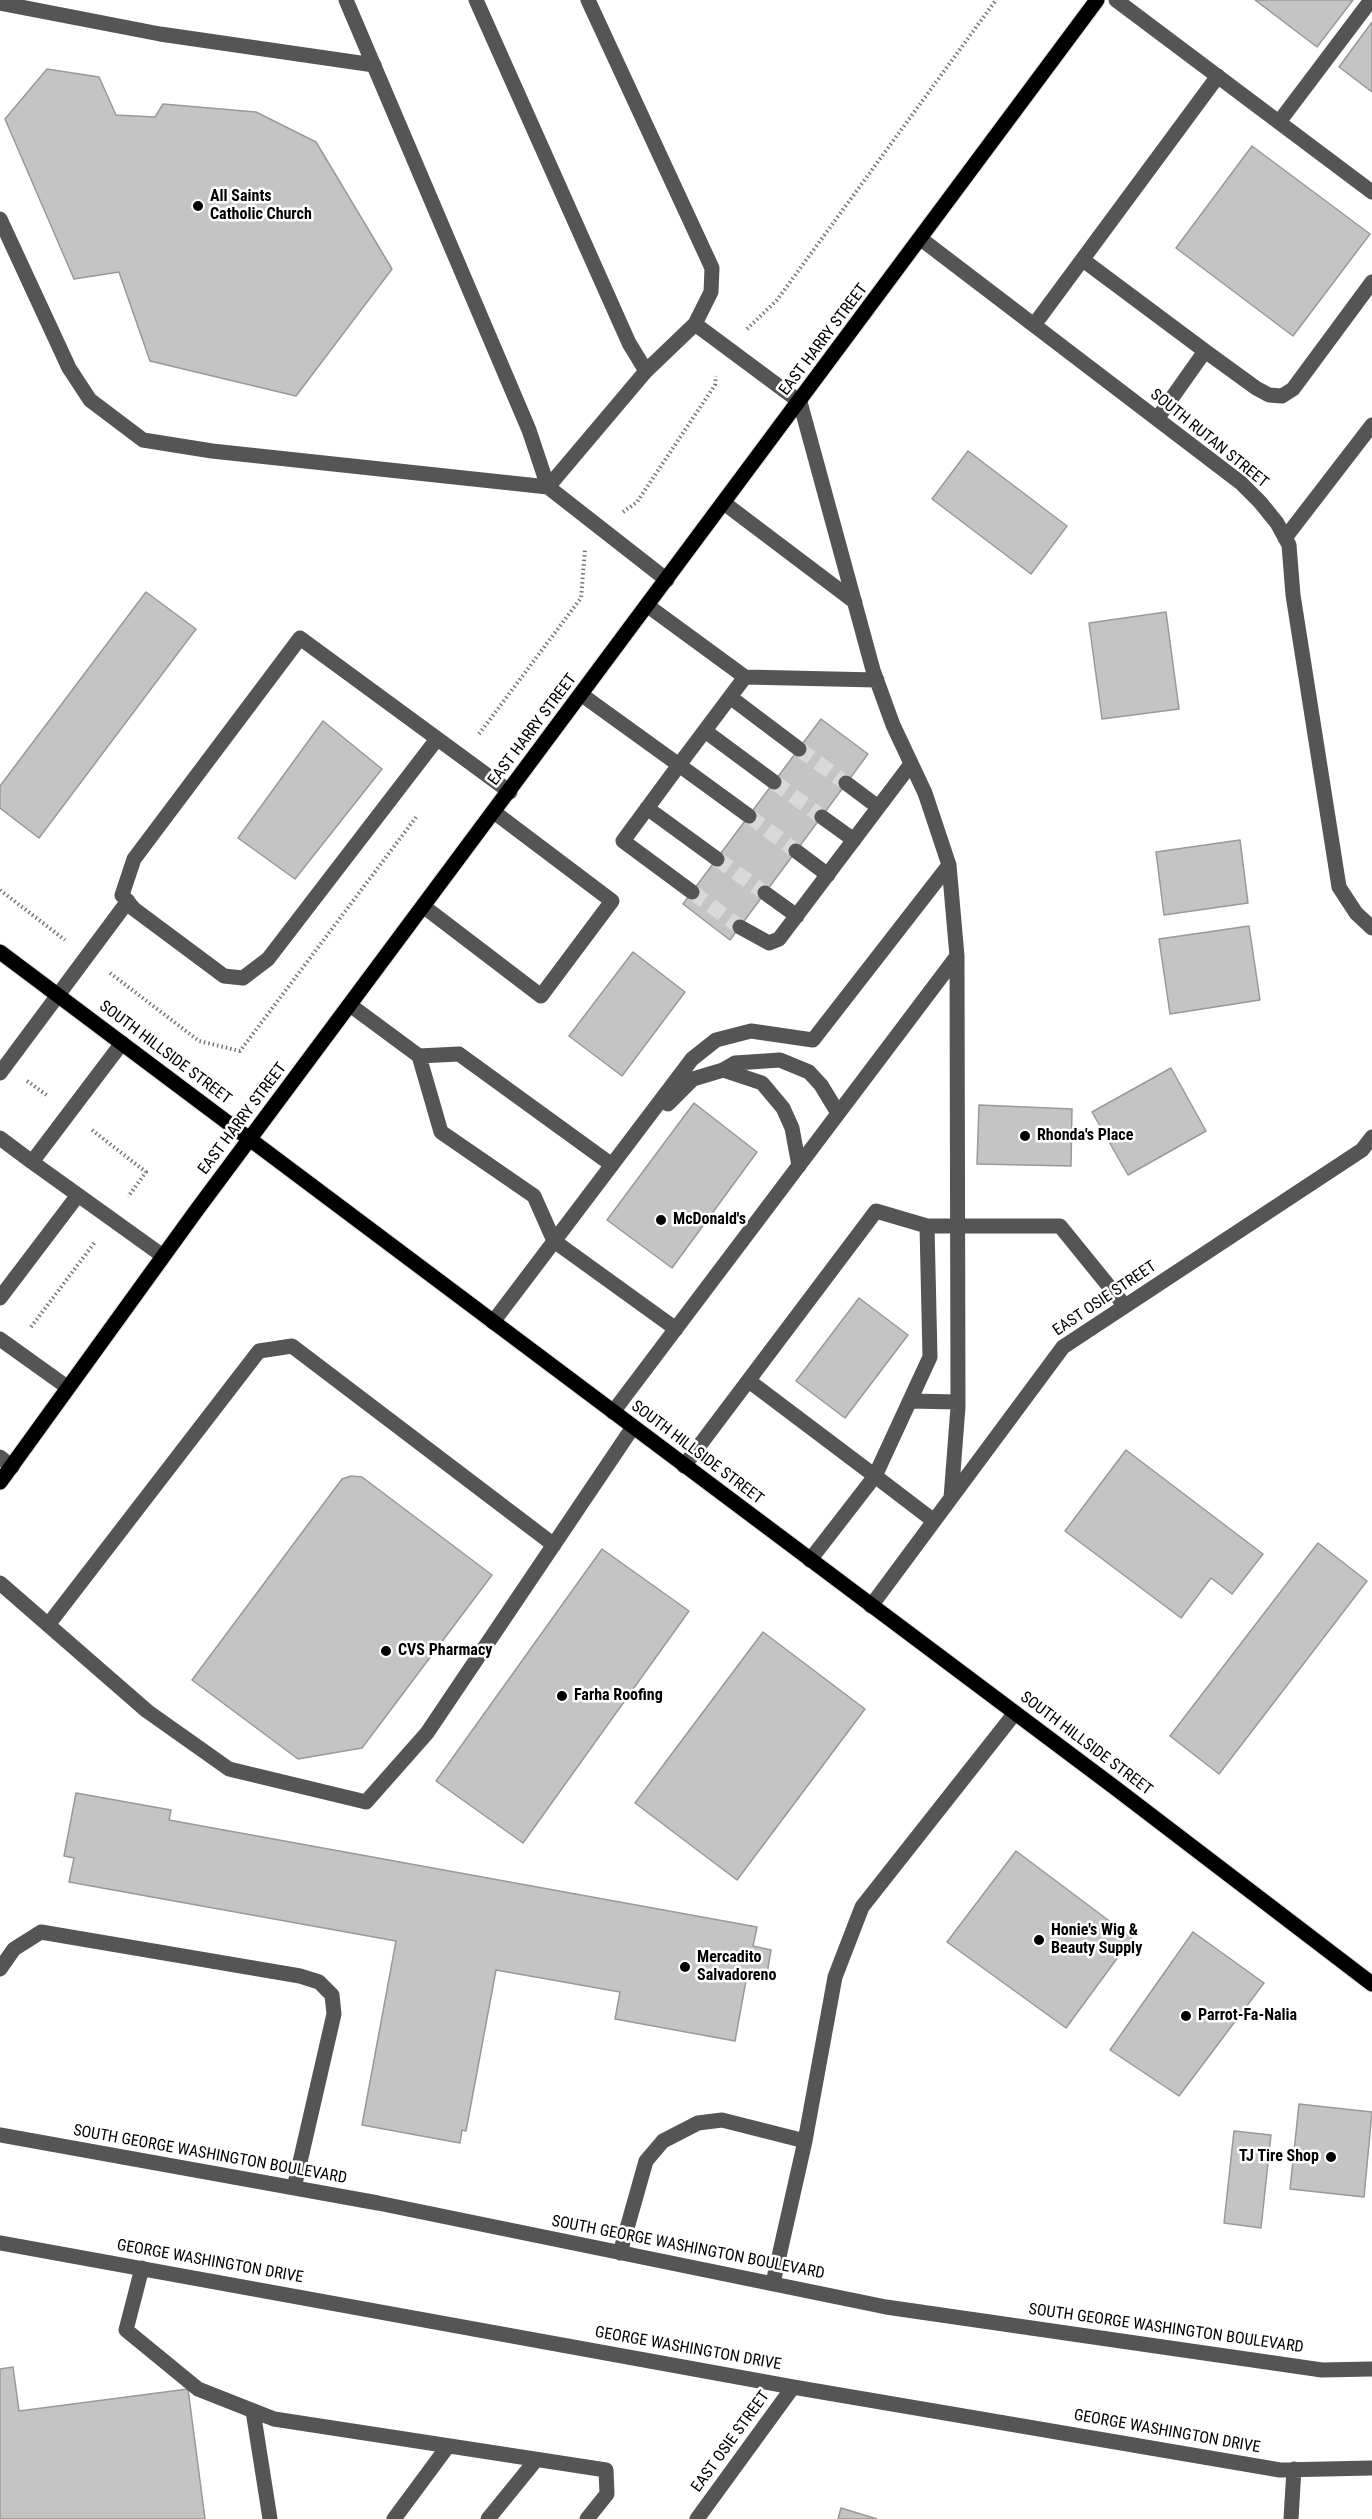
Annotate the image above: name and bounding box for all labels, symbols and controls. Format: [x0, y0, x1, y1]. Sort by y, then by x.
place label: All Saints Catholic Church [210, 187, 312, 225]
marker: All Saints Catholic Church [191, 199, 205, 213]
street label: EAST HARRY STREET [776, 280, 872, 400]
street label: SOUTH RUTAN STREET [1146, 385, 1272, 493]
street label: EAST HARRY STREET [485, 670, 581, 790]
street label: SOUTH HILLSIDE STREET [95, 997, 235, 1109]
street label: EAST HARRY STREET [195, 1059, 291, 1179]
place label: Rhonda's Place [1037, 1126, 1133, 1146]
marker: Rhonda's Place [1018, 1129, 1032, 1143]
place label: McDonald's [673, 1210, 746, 1230]
marker: McDonald's [654, 1213, 668, 1227]
street label: EAST OSIE STREET [1050, 1257, 1160, 1341]
street label: SOUTH HILLSIDE STREET [627, 1397, 767, 1509]
place label: CVS Pharmacy [398, 1641, 492, 1661]
marker: CVS Pharmacy [379, 1644, 393, 1658]
place label: Farha Roofing [574, 1686, 663, 1706]
street label: SOUTH HILLSIDE STREET [1016, 1688, 1156, 1800]
marker: Farha Roofing [555, 1689, 569, 1703]
place label: Honie's Wig & Beauty Supply [1051, 1921, 1142, 1959]
marker: Honie's Wig & Beauty Supply [1032, 1933, 1046, 1947]
place label: Mercadito Salvadoreno [697, 1948, 776, 1986]
marker: Mercadito Salvadoreno [678, 1960, 692, 1974]
place label: Parrot-Fa-Nalia [1198, 2006, 1297, 2026]
marker: Parrot-Fa-Nalia [1179, 2009, 1193, 2023]
street label: SOUTH GEORGE WASHINGTON BOULEVARD [72, 2121, 348, 2189]
place label: TJ Tire Shop [1239, 2147, 1319, 2167]
marker: TJ Tire Shop [1324, 2150, 1338, 2164]
street label: SOUTH GEORGE WASHINGTON BOULEVARD [550, 2212, 826, 2284]
street label: GEORGE WASHINGTON DRIVE [115, 2236, 305, 2288]
street label: SOUTH GEORGE WASHINGTON BOULEVARD [1027, 2300, 1305, 2358]
street label: GEORGE WASHINGTON DRIVE [593, 2323, 783, 2375]
street label: EAST OSIE STREET [688, 2388, 774, 2496]
street label: GEORGE WASHINGTON DRIVE [1072, 2406, 1262, 2458]

